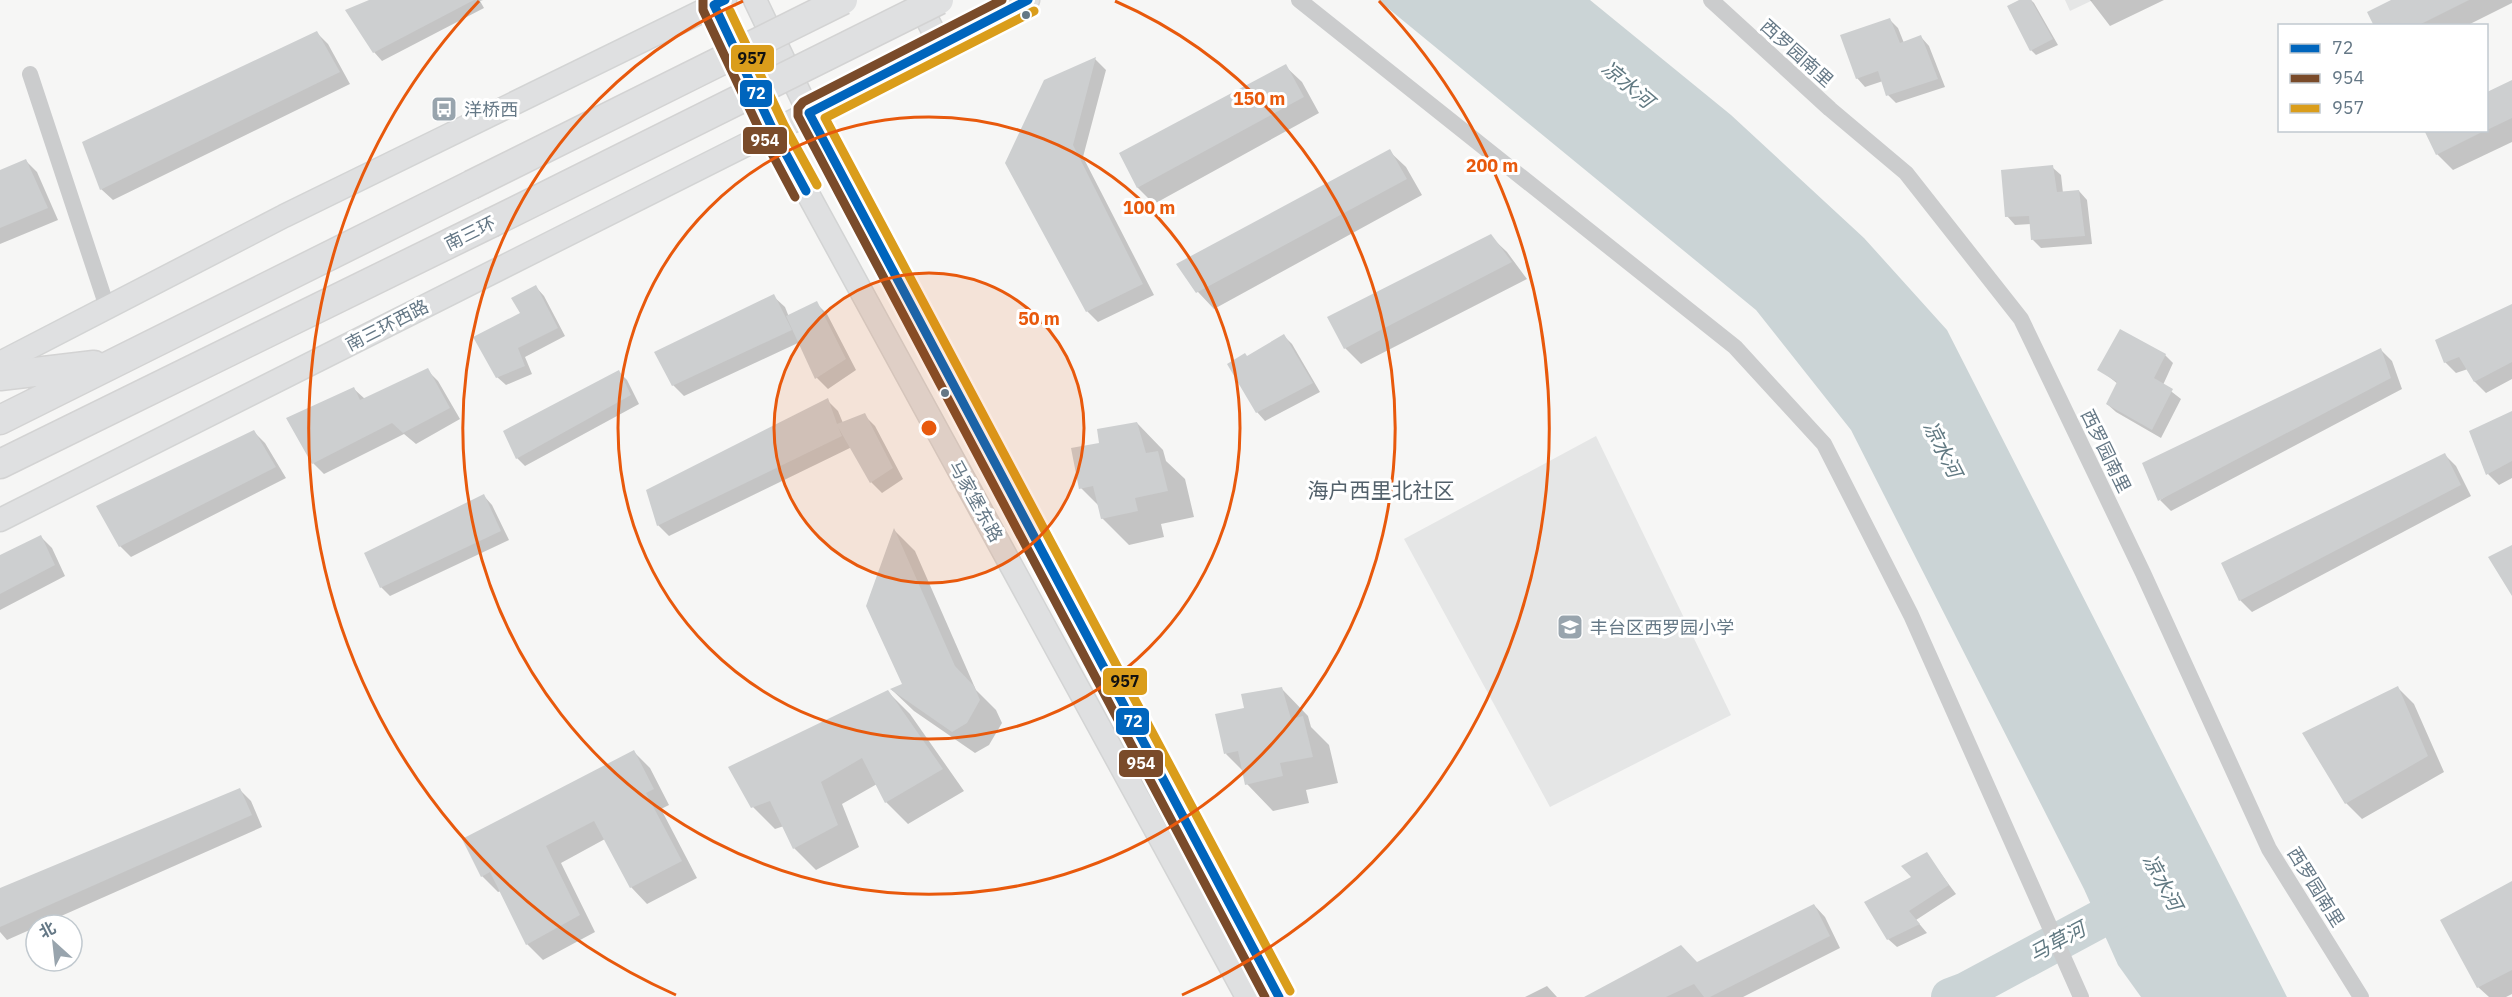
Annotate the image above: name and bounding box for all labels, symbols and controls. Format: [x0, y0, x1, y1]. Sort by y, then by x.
unlabelled marker [1020, 9, 1032, 21]
street label: 西罗园南里 [1756, 14, 1838, 92]
legend [2278, 24, 2488, 132]
text: 72 [2332, 36, 2354, 59]
line badge: 957 [730, 44, 775, 73]
text: 957 [738, 48, 766, 68]
water label: 凉水河 [1596, 54, 1663, 116]
text: 954 [2332, 66, 2365, 89]
line badge: 72 [739, 79, 773, 108]
text: 72 [746, 83, 766, 103]
text: 150 m [1233, 87, 1285, 110]
bus stop icon: 洋桥西 [429, 94, 459, 124]
text: 957 [2332, 96, 2364, 119]
place label: 洋桥西 [464, 98, 518, 121]
line badge: 954 [742, 126, 788, 155]
text: 954 [751, 130, 780, 150]
text: 200 m [1466, 154, 1518, 177]
text: 100 m [1123, 196, 1175, 219]
street label: 南三环 [441, 211, 499, 255]
street label: 南三环西路 [342, 294, 432, 356]
text: 50 m [1018, 307, 1060, 330]
unlabelled marker [939, 387, 951, 399]
street label: 西罗园南里 [2076, 406, 2136, 496]
water label: 凉水河 [1917, 416, 1970, 485]
centre of rings [919, 418, 939, 438]
street label: 马家堡东路 [944, 456, 1008, 546]
district label: 海户西里北社区 [1308, 476, 1455, 504]
school or university icon: 丰台区西罗园小学 [1555, 612, 1585, 642]
place label: 丰台区西罗园小学 [1590, 616, 1734, 639]
line badge: 957 [1102, 667, 1148, 696]
text: 957 [1111, 671, 1139, 691]
line badge: 72 [1115, 707, 1150, 736]
text: 72 [1123, 711, 1143, 731]
line badge: 954 [1118, 749, 1164, 778]
text: 954 [1127, 753, 1156, 773]
street label: 西罗园南里 [2282, 843, 2350, 931]
water label: 凉水河 [2137, 849, 2191, 918]
north arrow [24, 913, 84, 973]
water label: 马草河 [2024, 913, 2093, 967]
text: 北 [36, 917, 59, 942]

